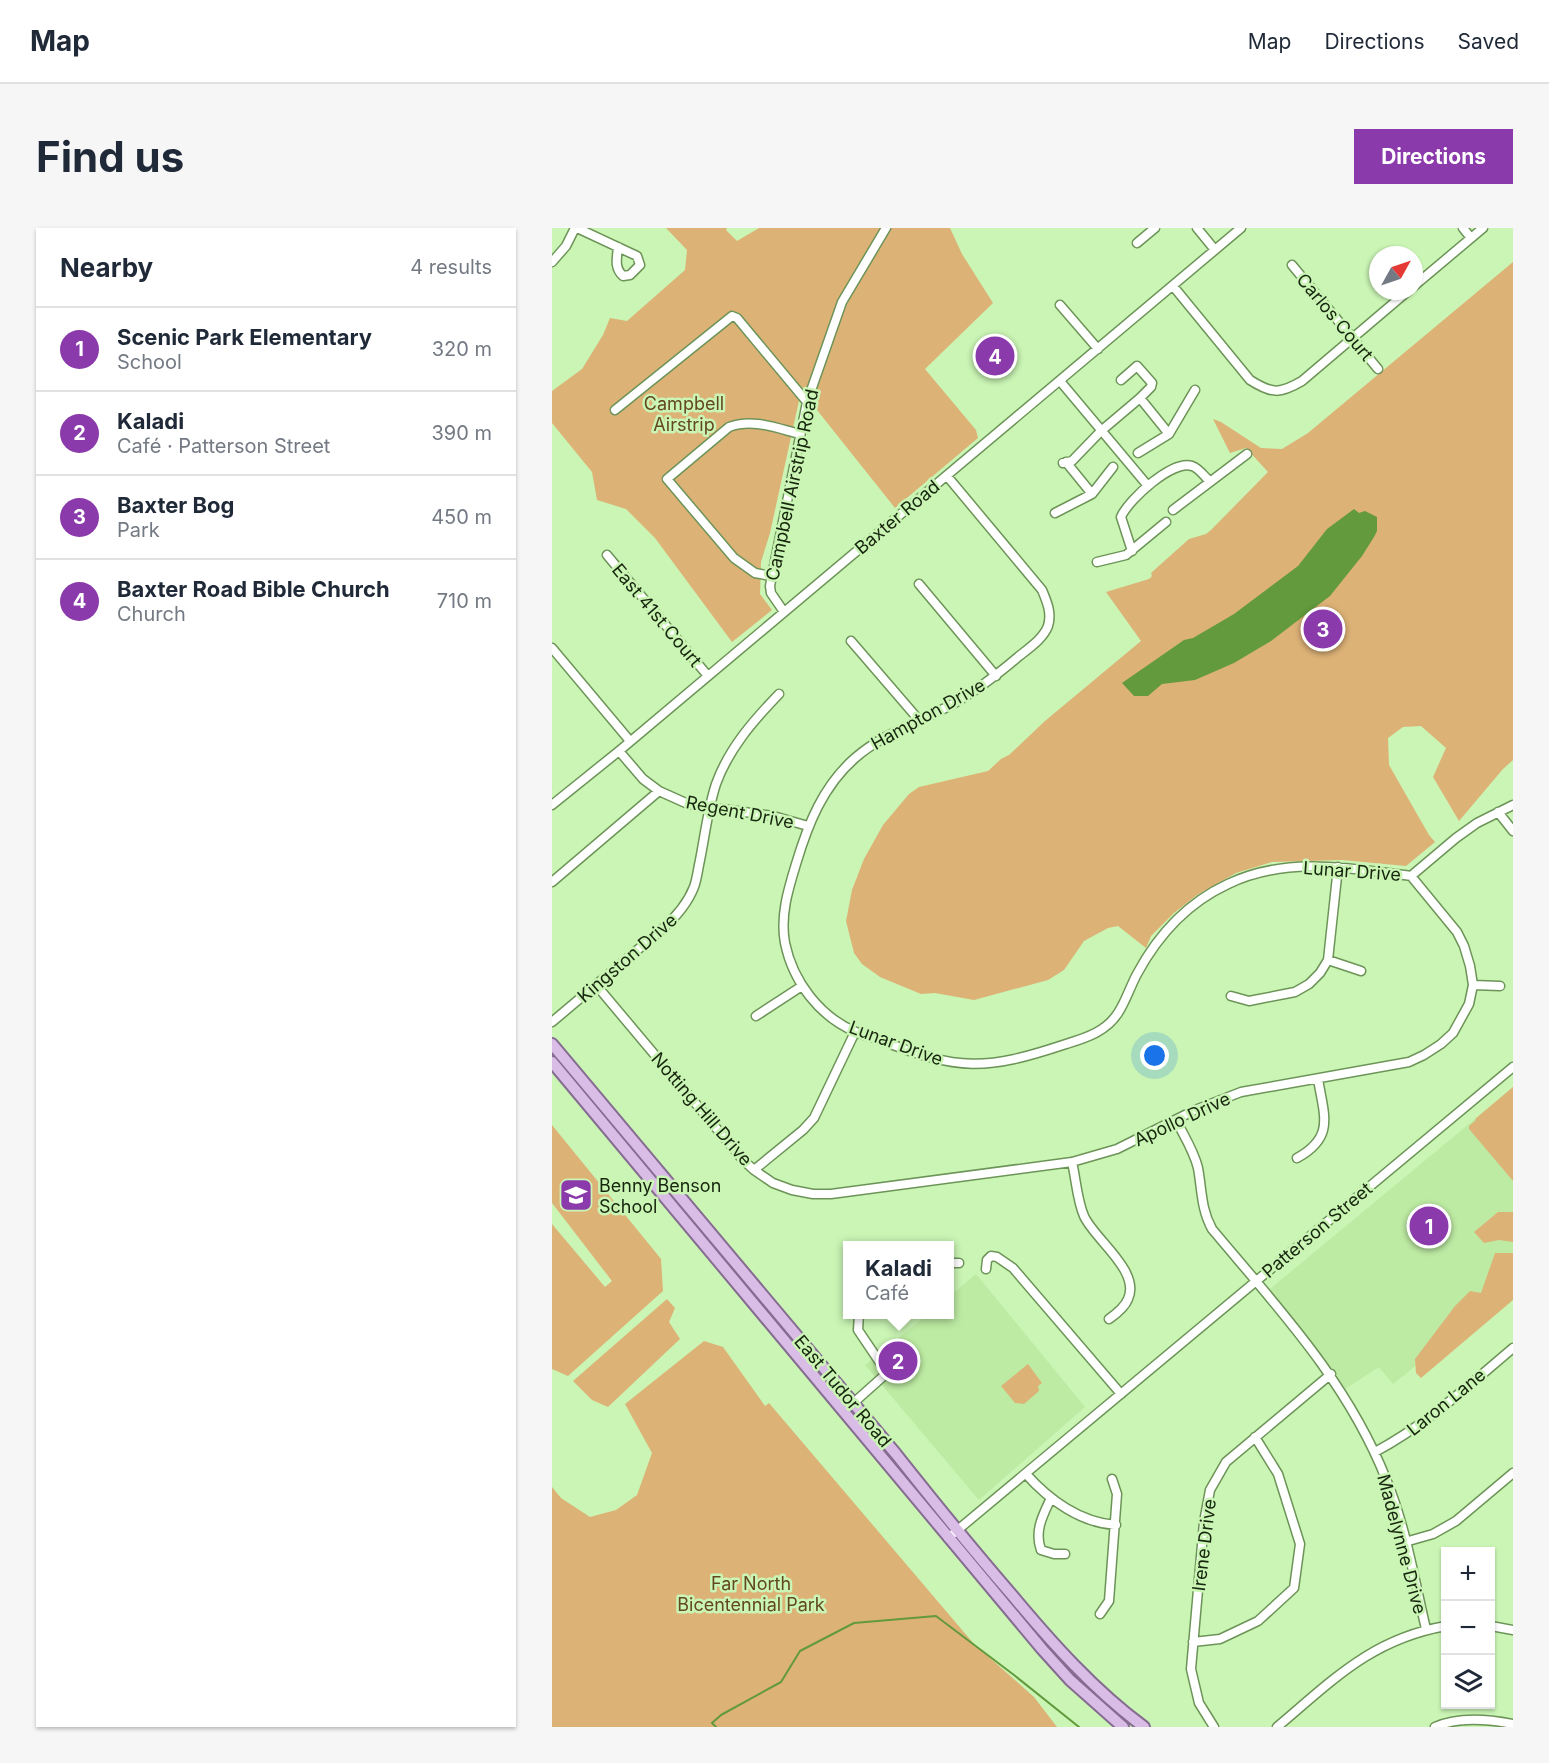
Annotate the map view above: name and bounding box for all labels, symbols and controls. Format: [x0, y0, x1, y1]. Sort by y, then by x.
text: Map [30, 24, 90, 58]
text: Map [1248, 29, 1291, 54]
text: Directions [1324, 29, 1425, 54]
text: Saved [1458, 29, 1519, 54]
button: Directions [1354, 129, 1513, 184]
text: Find us [36, 131, 184, 182]
north arrow [1369, 246, 1423, 300]
text: Nearby [60, 252, 153, 283]
text: 4 results [410, 255, 492, 279]
street label: Carlos Court [1292, 269, 1378, 365]
text: Scenic Park Elementary [117, 324, 372, 350]
pin: 4 [976, 334, 1014, 378]
text: 1 [75, 337, 84, 361]
text: 320 m [432, 337, 492, 361]
text: School [117, 350, 182, 374]
street label: Campbell Airstrip Road [761, 387, 823, 583]
park label: Campbell Airstrip [644, 393, 724, 435]
text: Kaladi [117, 408, 184, 434]
text: 2 [73, 421, 86, 445]
text: 390 m [431, 421, 492, 445]
text: Café · Patterson Street [117, 434, 330, 458]
street label: Baxter Road [851, 476, 943, 558]
text: Baxter Bog [117, 492, 234, 518]
text: 3 [73, 505, 86, 529]
text: 450 m [431, 505, 492, 529]
text: Park [117, 518, 160, 542]
street label: East 41st Court [608, 559, 706, 671]
text: Baxter Road Bible Church [117, 576, 390, 602]
text: 4 [73, 589, 86, 613]
text: 710 m [437, 589, 492, 613]
text: Church [117, 602, 186, 626]
pin: 3 [1304, 606, 1342, 652]
street label: Hampton Drive [867, 674, 989, 754]
street label: Regent Drive [684, 791, 796, 833]
street label: Lunar Drive [1302, 857, 1402, 885]
street label: Kingston Drive [573, 909, 681, 1007]
street label: Lunar Drive [846, 1016, 946, 1070]
your location [1140, 1041, 1169, 1070]
street label: Notting Hill Drive [647, 1048, 757, 1170]
street label: Apollo Drive [1131, 1088, 1233, 1150]
place label: Benny Benson School [599, 1175, 721, 1217]
school or university icon: Benny Benson School [558, 1177, 594, 1213]
street label: Patterson Street [1258, 1178, 1376, 1282]
pin: 1 [1410, 1204, 1448, 1248]
popup [843, 1241, 954, 1319]
text: Kaladi [865, 1255, 932, 1281]
text: Café [865, 1281, 909, 1305]
street label: East Tudor Road [790, 1331, 896, 1451]
pin: 2 [878, 1338, 918, 1384]
street label: Laron Lane [1403, 1364, 1489, 1440]
street label: Madelynne Drive [1373, 1472, 1431, 1616]
street label: Irene Drive [1188, 1498, 1220, 1592]
map controls [1441, 1547, 1495, 1709]
button: + [1441, 1547, 1495, 1601]
park label: Far North Bicentennial Park [677, 1573, 825, 1615]
button: − [1441, 1601, 1495, 1655]
button: layers [1441, 1655, 1495, 1709]

